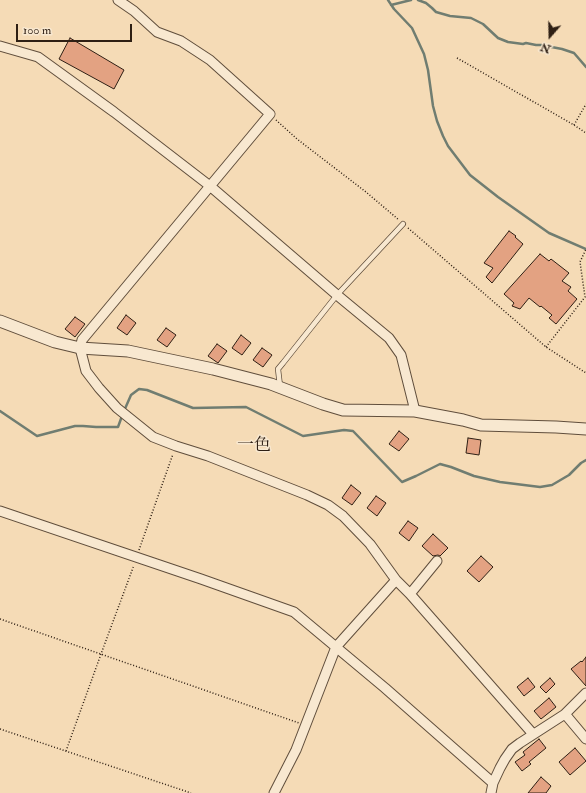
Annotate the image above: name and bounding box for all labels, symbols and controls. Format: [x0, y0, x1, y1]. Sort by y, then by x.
scale bar [18, 16, 134, 42]
north arrow [530, 16, 570, 56]
text: 100 m [23, 23, 51, 38]
text: N [539, 40, 553, 56]
district label: 一色 [237, 436, 271, 456]

